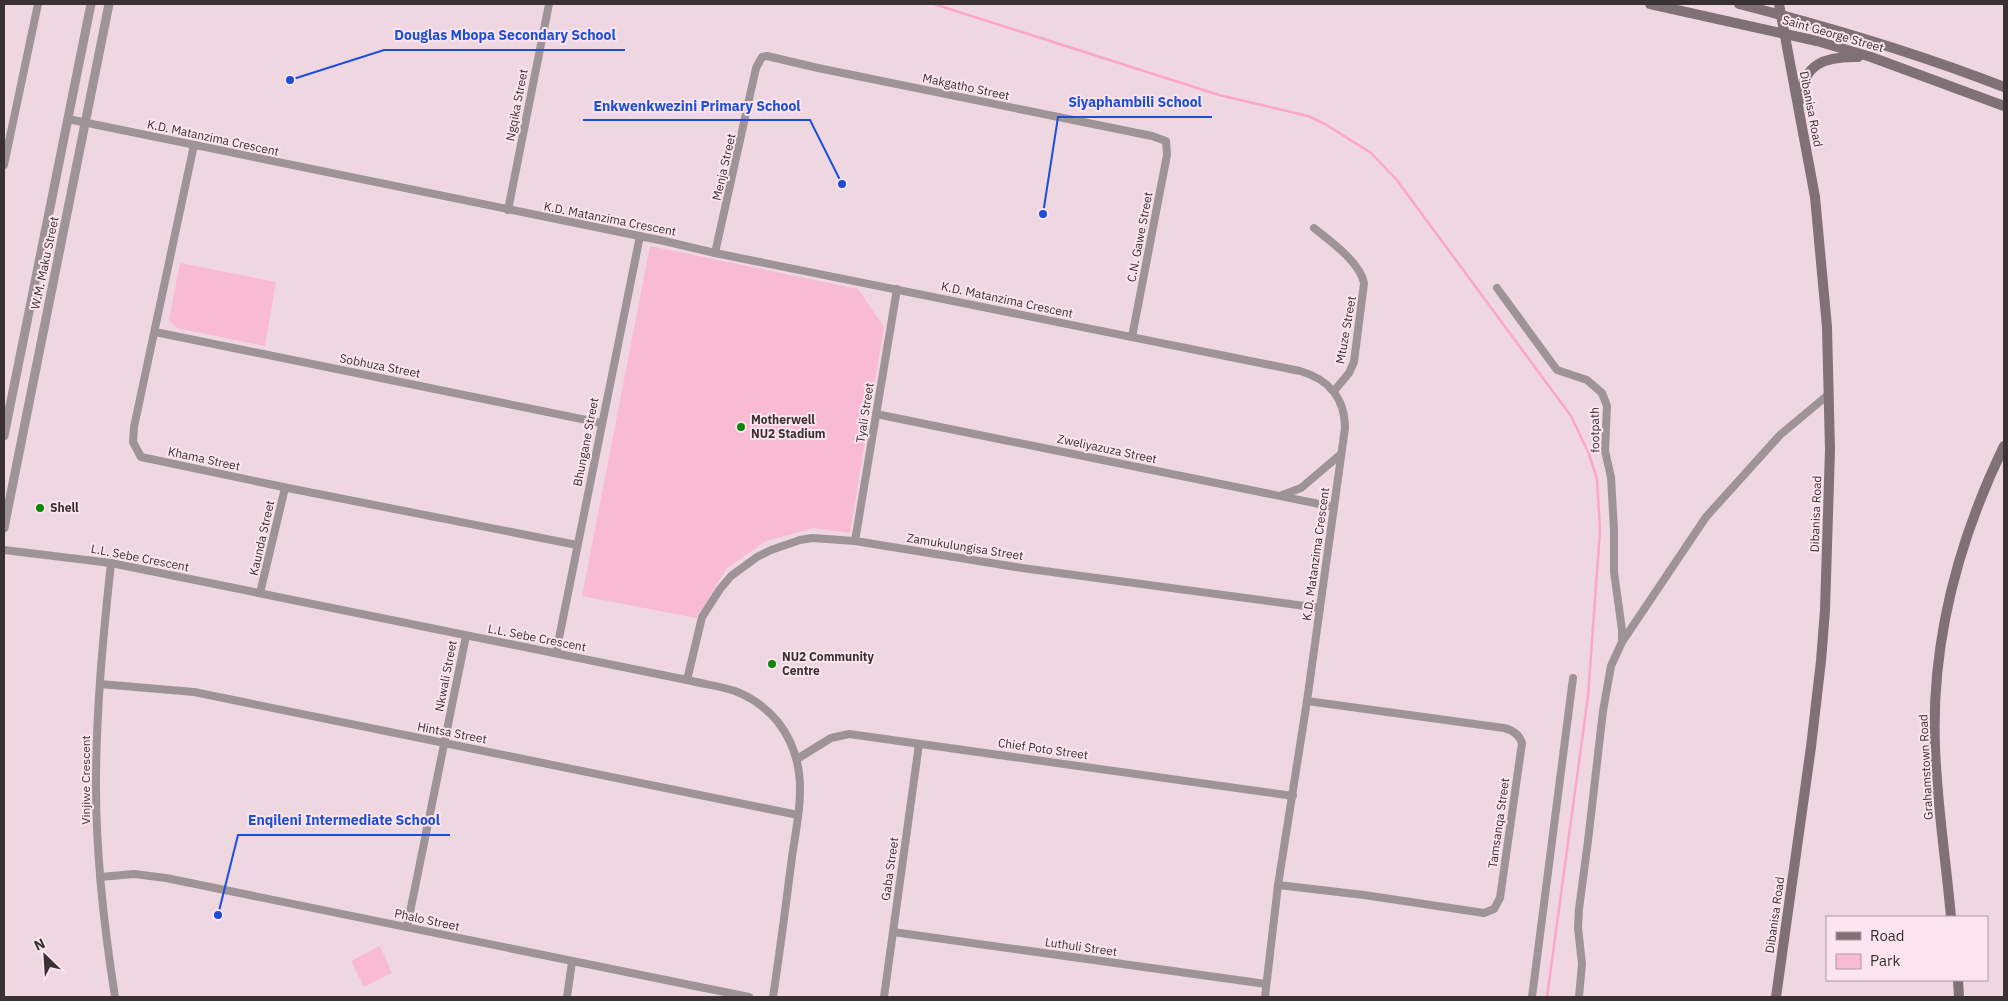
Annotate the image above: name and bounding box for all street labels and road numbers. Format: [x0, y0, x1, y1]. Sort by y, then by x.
street label: Saint George Street [1781, 12, 1885, 55]
street label: Ngqika Street [502, 68, 531, 142]
street label: Makgatho Street [921, 70, 1011, 103]
street label: Dibanisa Road [1797, 70, 1826, 148]
street label: K.D. Matanzima Crescent [146, 116, 280, 159]
street label: Menja Street [709, 132, 739, 202]
street label: C.N. Gawe Street [1123, 191, 1156, 283]
street label: K.D. Matanzima Crescent [543, 198, 678, 239]
street label: W.M. Maku Street [27, 215, 62, 311]
street label: K.D. Matanzima Crescent [940, 278, 1074, 321]
street label: Mtuze Street [1332, 295, 1359, 365]
street label: Sobhuza Street [338, 350, 422, 381]
street label: Tyali Street [852, 382, 877, 444]
street label: Bhungane Street [570, 396, 601, 488]
street label: footpath [1587, 407, 1602, 453]
street label: Zweliyazuza Street [1056, 431, 1158, 466]
street label: Khama Street [167, 444, 242, 473]
street label: Dibanisa Road [1807, 475, 1824, 553]
street label: K.D. Matanzima Crescent [1299, 486, 1332, 622]
street label: Kaunda Street [246, 499, 277, 577]
street label: Zamukulungisa Street [906, 530, 1024, 563]
street label: L.L. Sebe Crescent [90, 541, 190, 574]
street label: L.L. Sebe Crescent [487, 621, 587, 654]
street label: Nkwali Street [431, 639, 460, 713]
street label: Grahamstown Road [1915, 714, 1936, 820]
street label: Hintsa Street [416, 718, 488, 747]
street label: Vinjiwe Crescent [78, 735, 93, 825]
street label: Chief Poto Street [997, 735, 1089, 762]
street label: Tamsanqa Street [1485, 777, 1512, 869]
street label: Gaba Street [878, 836, 901, 902]
street label: Dibanisa Road [1762, 876, 1787, 954]
street label: Phalo Street [393, 905, 461, 934]
street label: Luthuli Street [1044, 934, 1118, 959]

